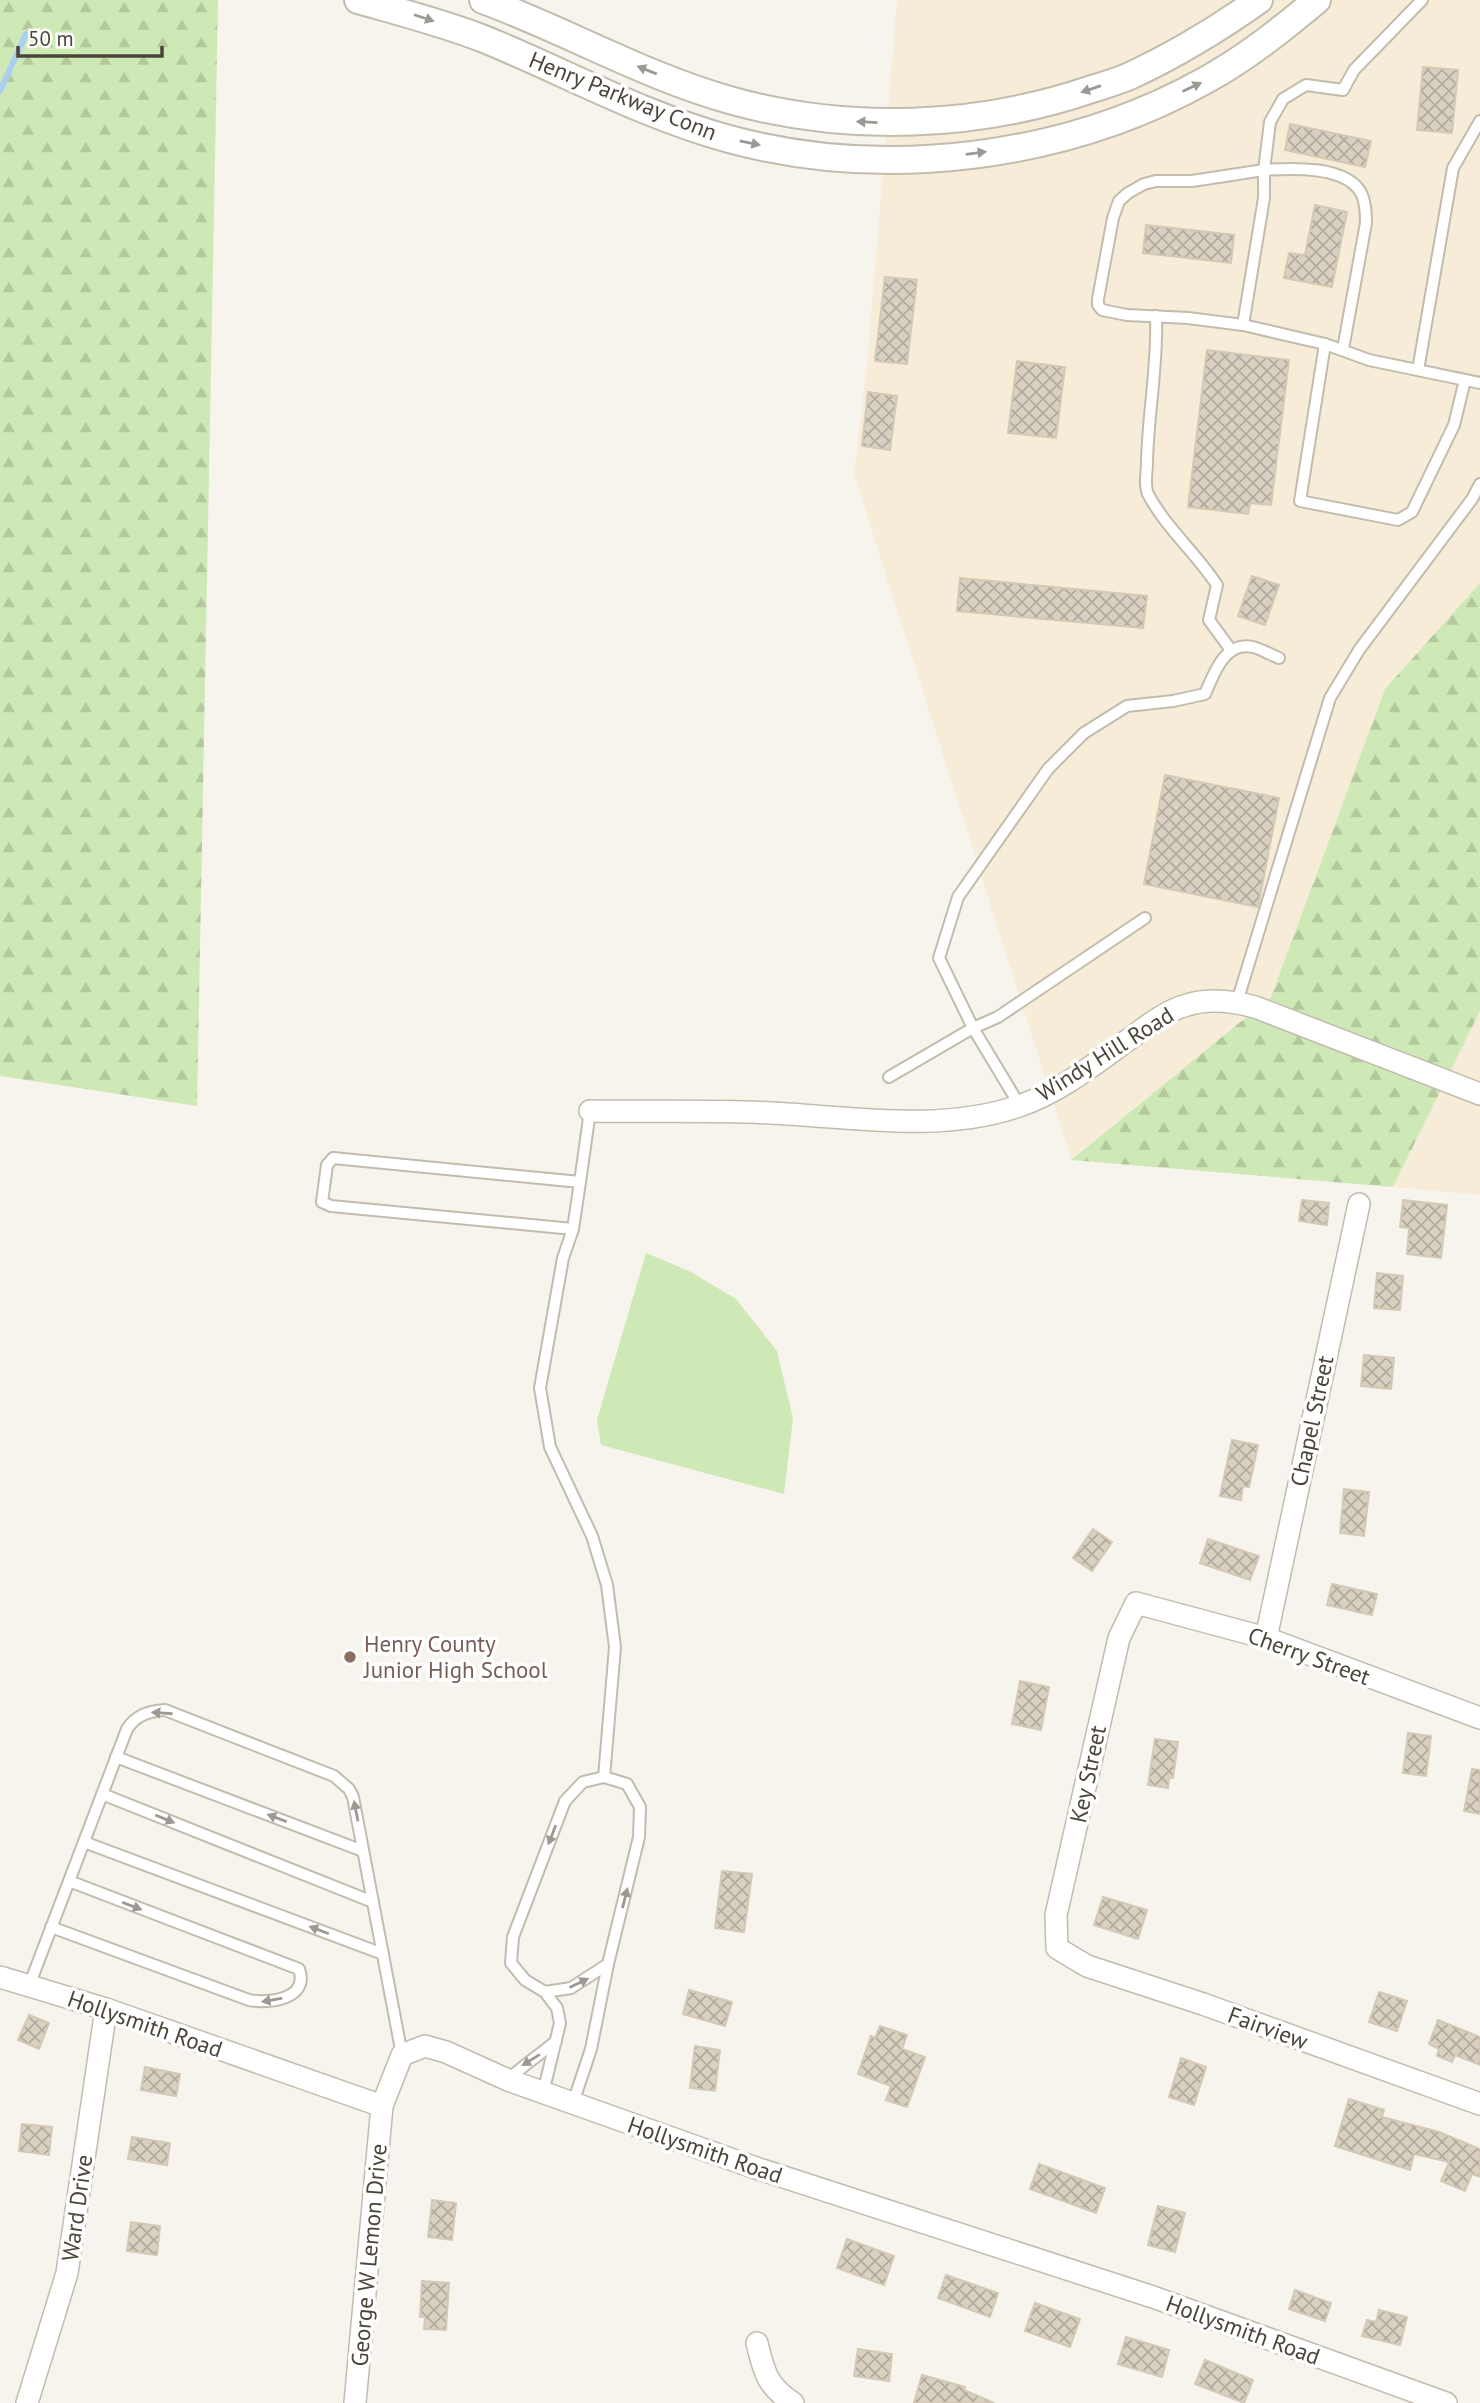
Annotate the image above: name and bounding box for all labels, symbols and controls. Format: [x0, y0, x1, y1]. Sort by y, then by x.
scale bar [18, 14, 161, 58]
one-way arrow [413, 14, 434, 24]
text: 50 m [28, 25, 74, 52]
street label: Henry Parkway Conn [525, 45, 721, 146]
one-way arrow [637, 65, 658, 76]
one-way arrow [1182, 81, 1202, 93]
one-way arrow [1081, 84, 1102, 95]
one-way arrow [856, 116, 878, 127]
one-way arrow [739, 138, 761, 149]
one-way arrow [965, 147, 987, 158]
street label: Windy Hill Road [1031, 1000, 1179, 1107]
street label: Chapel Street [1284, 1353, 1340, 1489]
street label: Cherry Street [1244, 1620, 1374, 1691]
place label: Henry County Junior High School [363, 1629, 548, 1684]
marker: Henry County Junior High School [342, 1649, 358, 1665]
one-way arrow [151, 1707, 173, 1718]
street label: Key Street [1063, 1722, 1112, 1825]
one-way arrow [350, 1800, 361, 1822]
one-way arrow [266, 1812, 287, 1823]
one-way arrow [155, 1814, 176, 1825]
one-way arrow [546, 1824, 557, 1845]
one-way arrow [619, 1887, 630, 1909]
one-way arrow [122, 1900, 143, 1911]
one-way arrow [308, 1924, 329, 1935]
one-way arrow [569, 1977, 589, 1988]
street label: Hollysmith Road [64, 1983, 226, 2064]
one-way arrow [261, 1995, 283, 2006]
street label: Fairview [1224, 2000, 1312, 2055]
one-way arrow [522, 2054, 541, 2066]
street label: Hollysmith Road [624, 2109, 786, 2190]
street label: George W Lemon Drive [344, 2142, 393, 2368]
street label: Ward Drive [55, 2153, 98, 2263]
street label: Hollysmith Road [1162, 2288, 1324, 2371]

